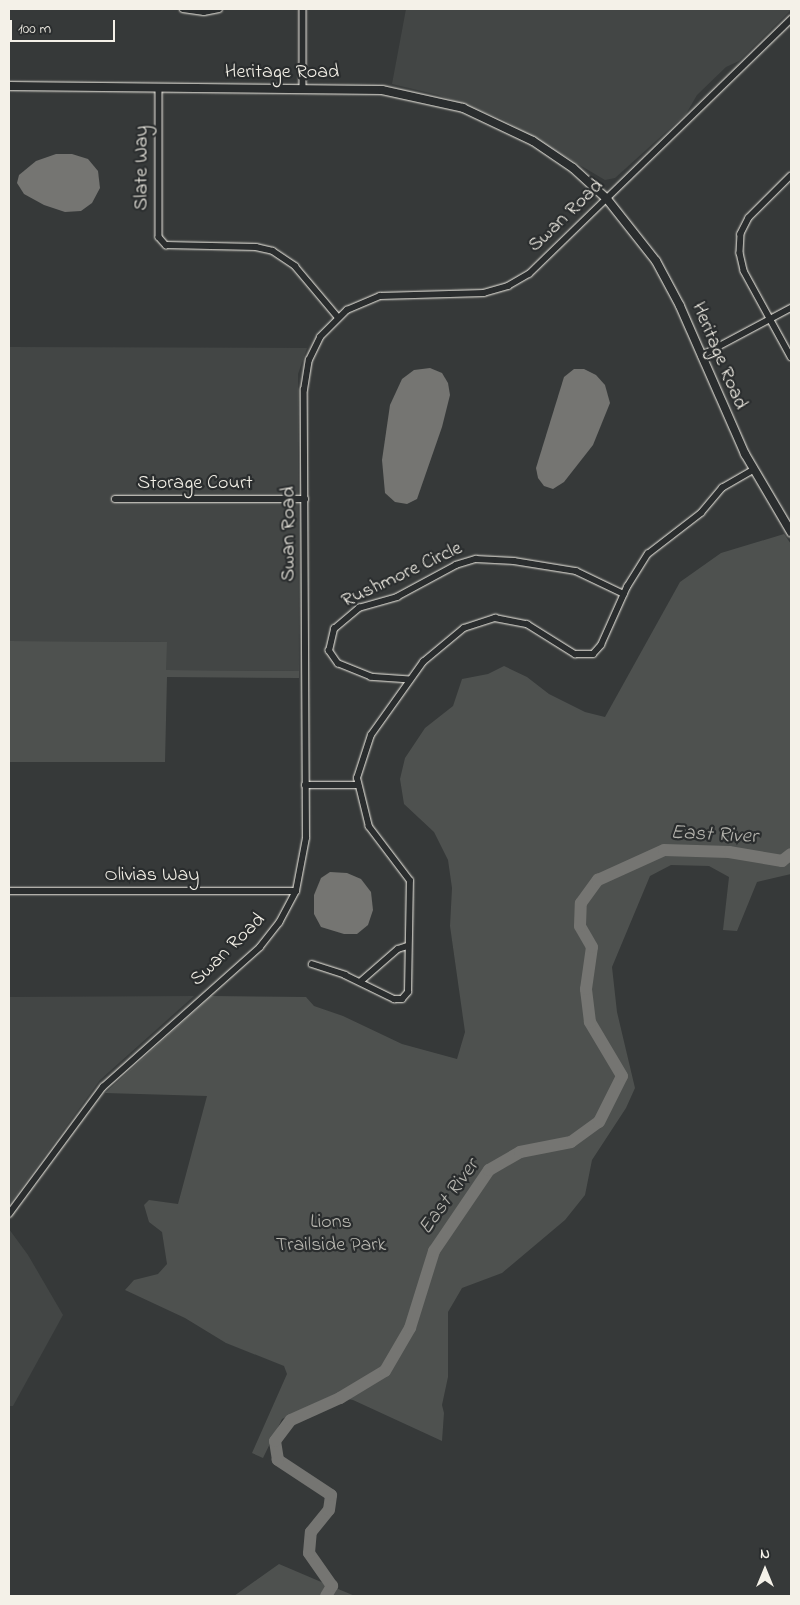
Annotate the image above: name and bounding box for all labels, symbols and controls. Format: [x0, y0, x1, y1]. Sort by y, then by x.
scale bar [12, 10, 118, 42]
text: 100 m [18, 18, 51, 40]
street label: Heritage Road [225, 60, 339, 84]
street label: Slate Way [130, 125, 154, 211]
street label: Swan Road [523, 174, 609, 258]
street label: Heritage Road [686, 299, 752, 413]
street label: Storage Court [137, 471, 253, 495]
street label: Swan Road [277, 486, 301, 582]
street label: Rushmore Circle [338, 537, 466, 613]
water label: East River [670, 820, 758, 850]
street label: Olivias Way [105, 863, 199, 887]
street label: Swan Road [185, 908, 271, 992]
water label: East River [413, 1154, 485, 1240]
park label: Lions Trailside Park [276, 1211, 386, 1258]
text: N [760, 1544, 770, 1565]
north arrow [740, 1545, 790, 1595]

